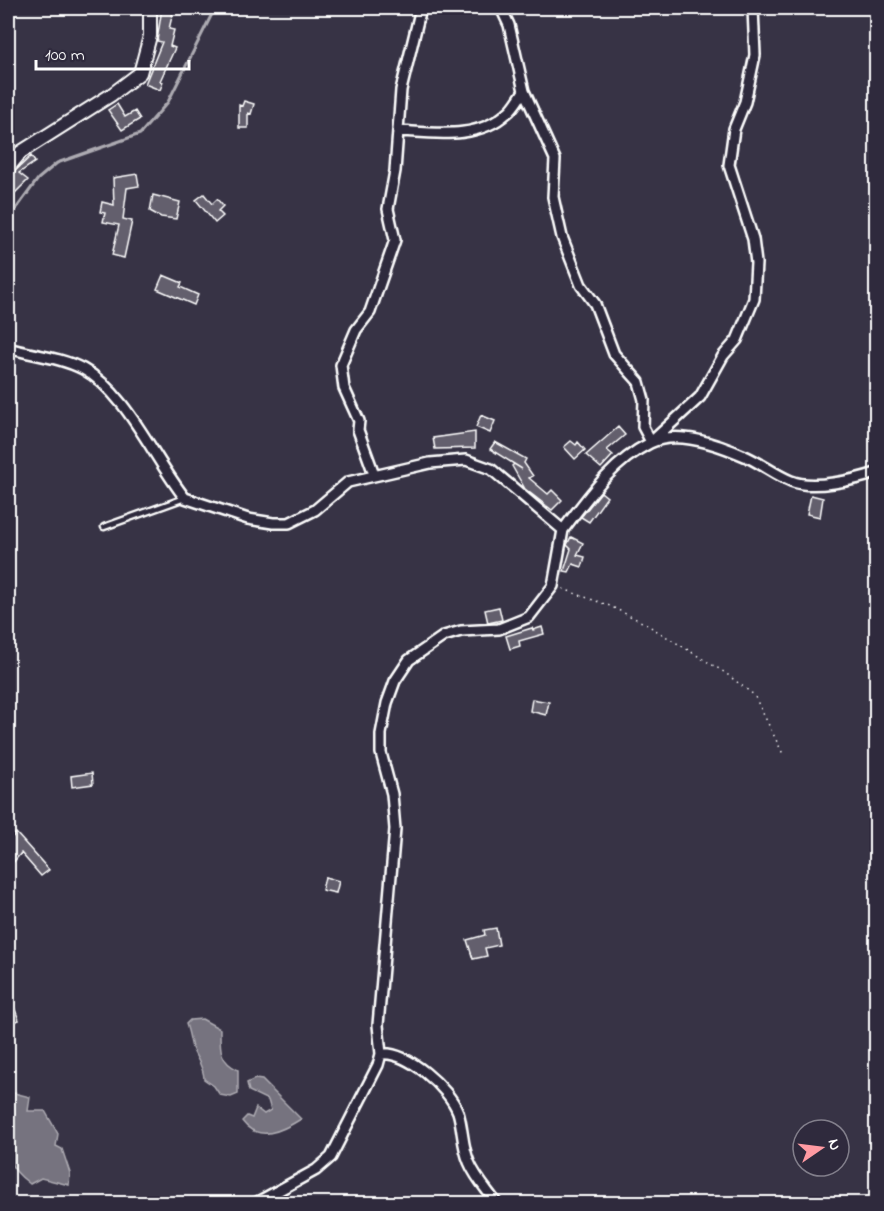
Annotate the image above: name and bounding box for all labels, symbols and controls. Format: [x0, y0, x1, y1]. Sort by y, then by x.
scale bar [36, 33, 189, 71]
text: 100 m [45, 43, 85, 69]
north arrow [791, 1118, 851, 1178]
text: N [821, 1137, 847, 1153]

